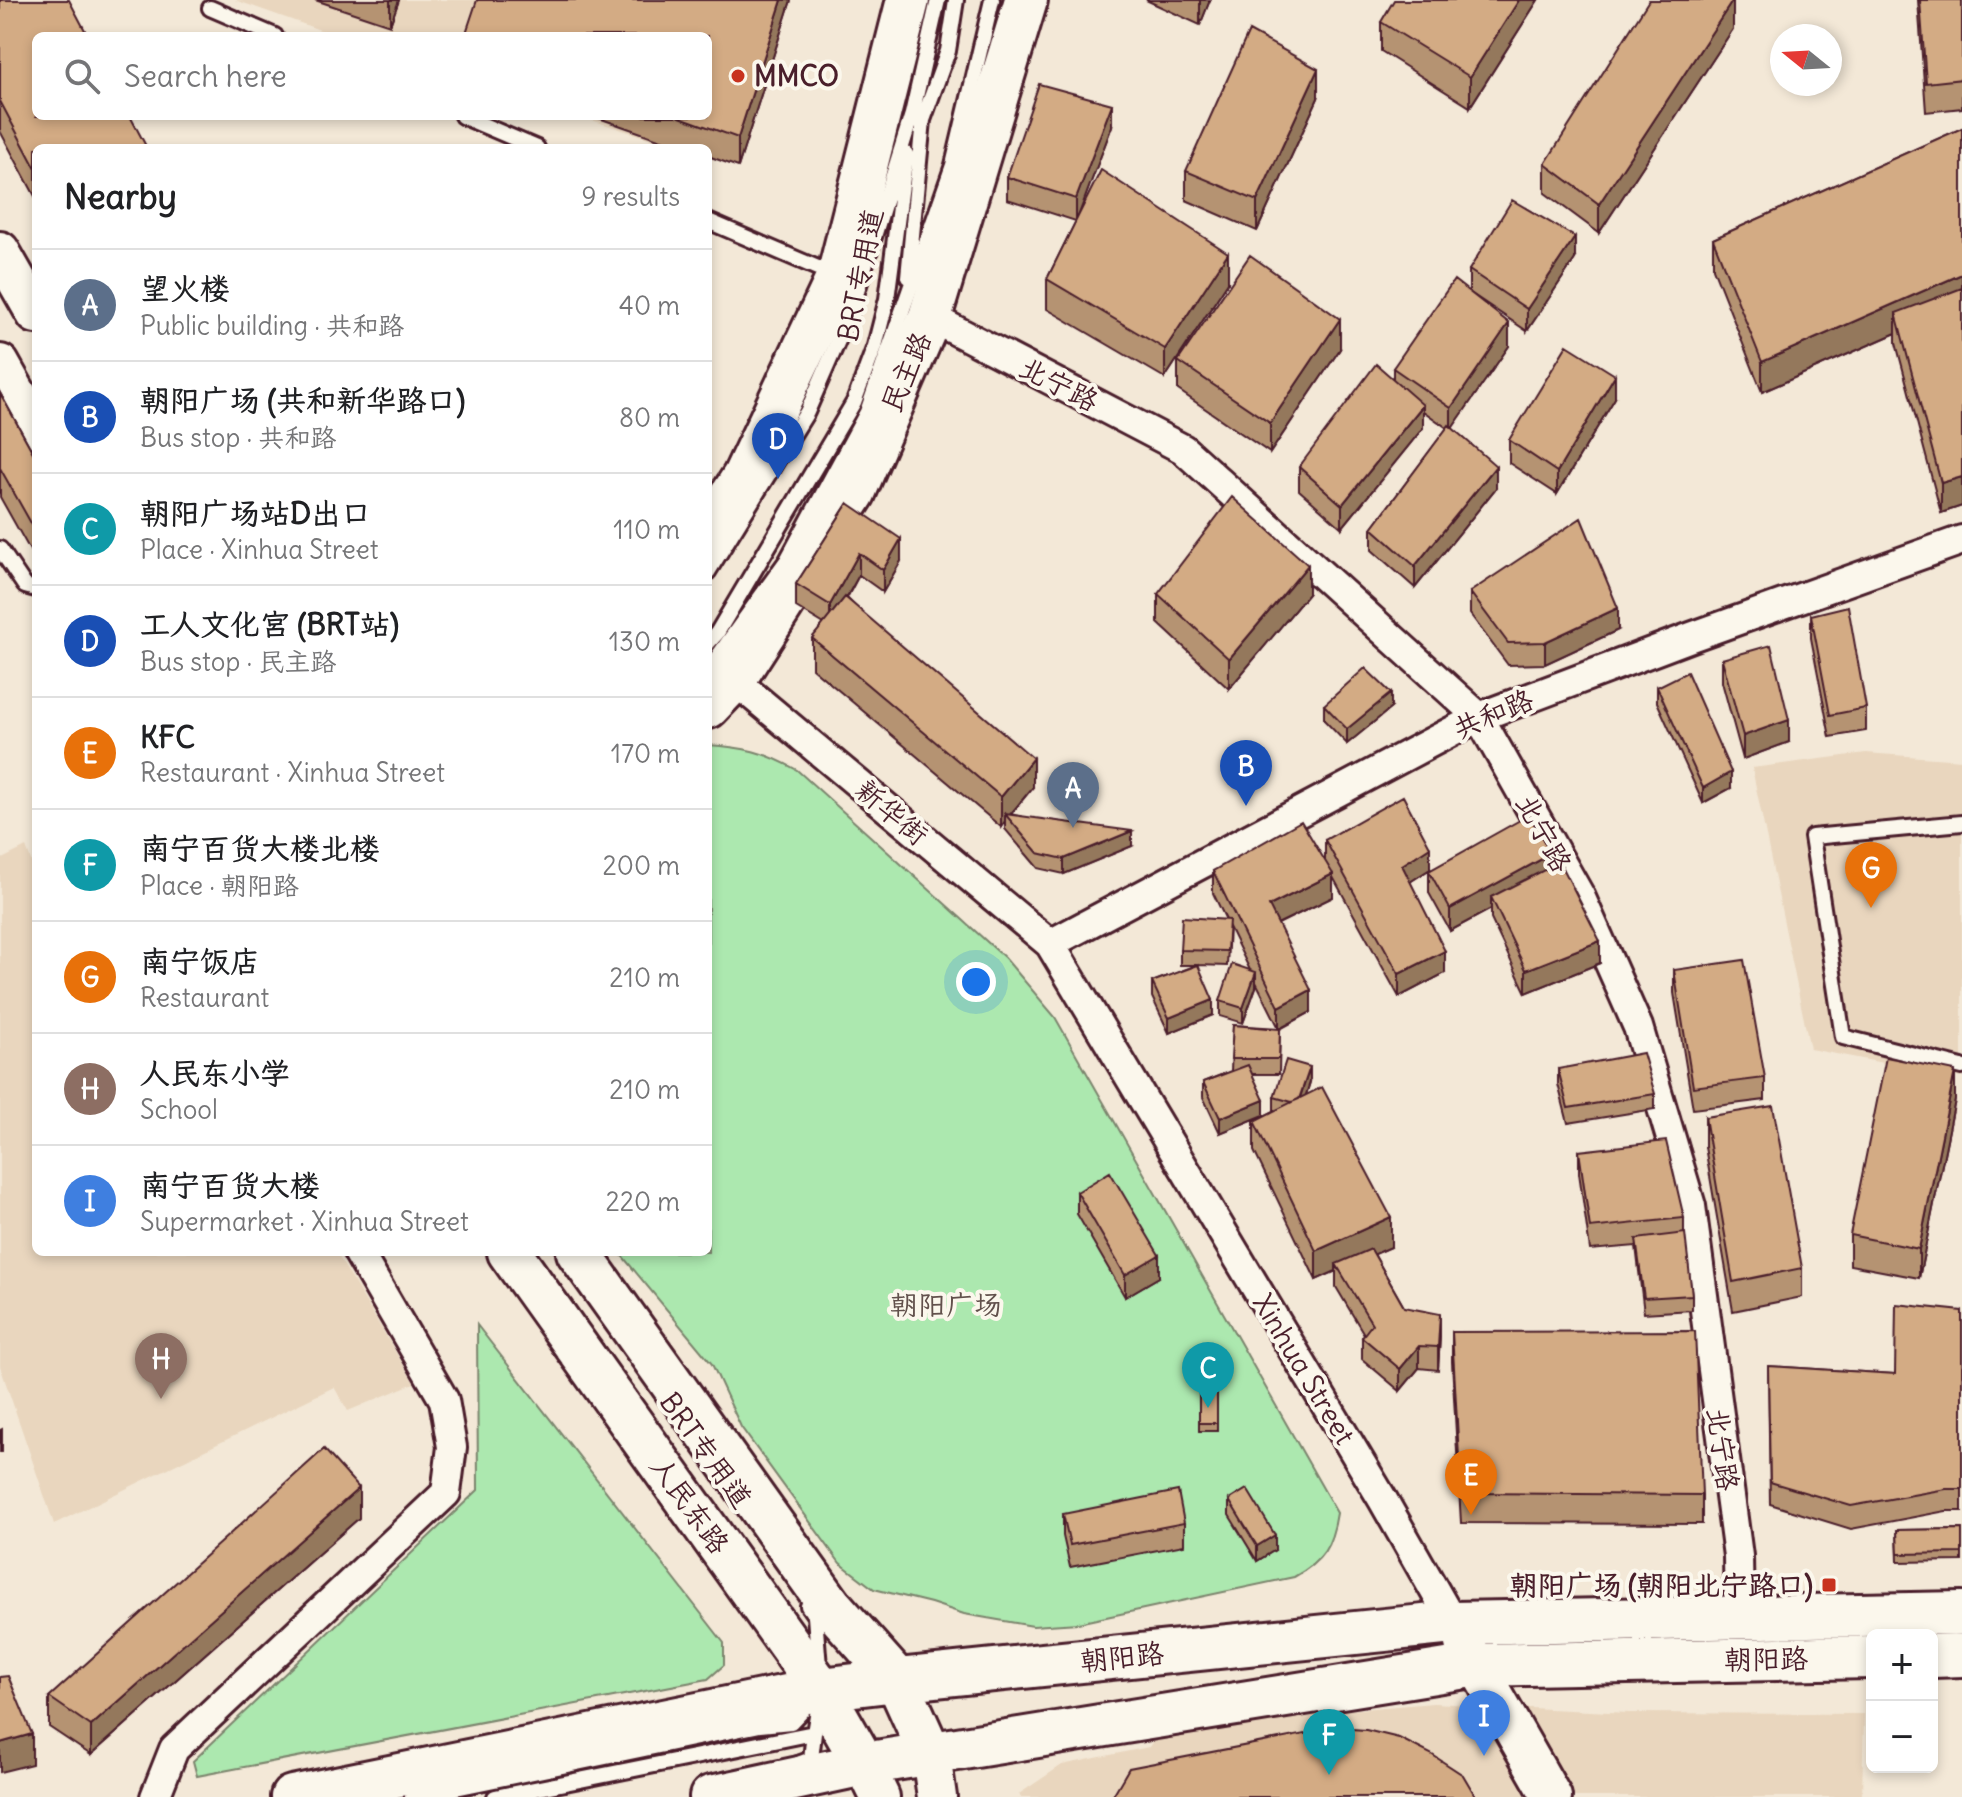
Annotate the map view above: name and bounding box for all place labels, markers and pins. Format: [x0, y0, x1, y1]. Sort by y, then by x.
place label: MMCO [754, 58, 839, 94]
marker: MMCO [729, 67, 747, 85]
pin: D [752, 413, 804, 479]
pin: B [1220, 740, 1272, 806]
pin: A [1047, 762, 1099, 828]
pin: G [1845, 842, 1897, 908]
pin: H [135, 1333, 187, 1399]
pin: C [1182, 1342, 1234, 1408]
pin: E [1445, 1449, 1497, 1515]
place label: 朝阳广场 (朝阳北宁路口) [1509, 1567, 1813, 1603]
marker: 朝阳广场 (朝阳北宁路口) [1820, 1576, 1838, 1594]
pin: I [1458, 1690, 1510, 1756]
pin: F [1303, 1709, 1355, 1775]

